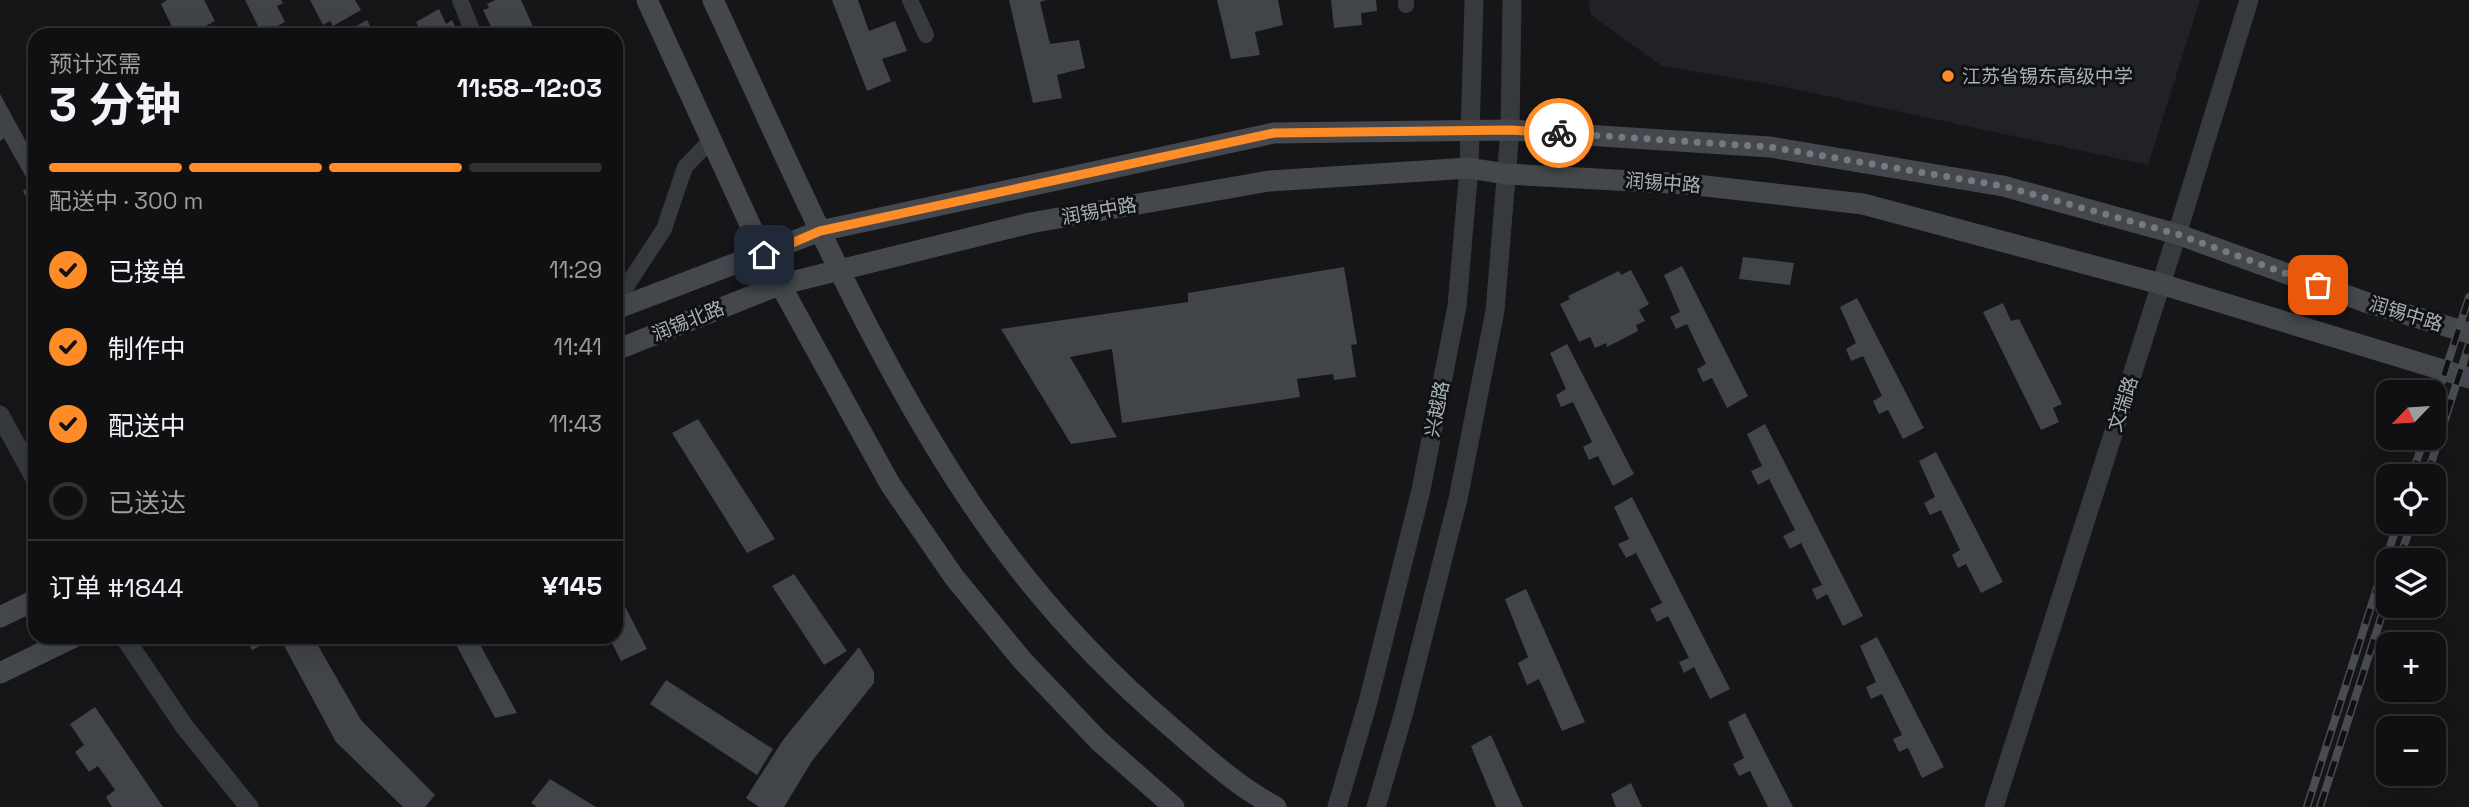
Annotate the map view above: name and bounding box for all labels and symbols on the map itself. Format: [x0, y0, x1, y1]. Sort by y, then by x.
place label: 江苏省锡东高级中学 [1962, 64, 2133, 89]
marker: 江苏省锡东高级中学 [1940, 68, 1956, 84]
courier [1524, 98, 1594, 168]
street label: 润锡中路 [1624, 168, 1702, 198]
street label: 润锡中路 [1059, 192, 1139, 230]
pin [734, 225, 794, 285]
pin [2288, 255, 2348, 315]
street label: 润锡中路 [2366, 291, 2446, 337]
street label: 润锡北路 [648, 295, 728, 347]
street label: 文瑞路 [2102, 373, 2144, 435]
street label: 兴越路 [1419, 379, 1455, 439]
north arrow [2376, 380, 2446, 450]

